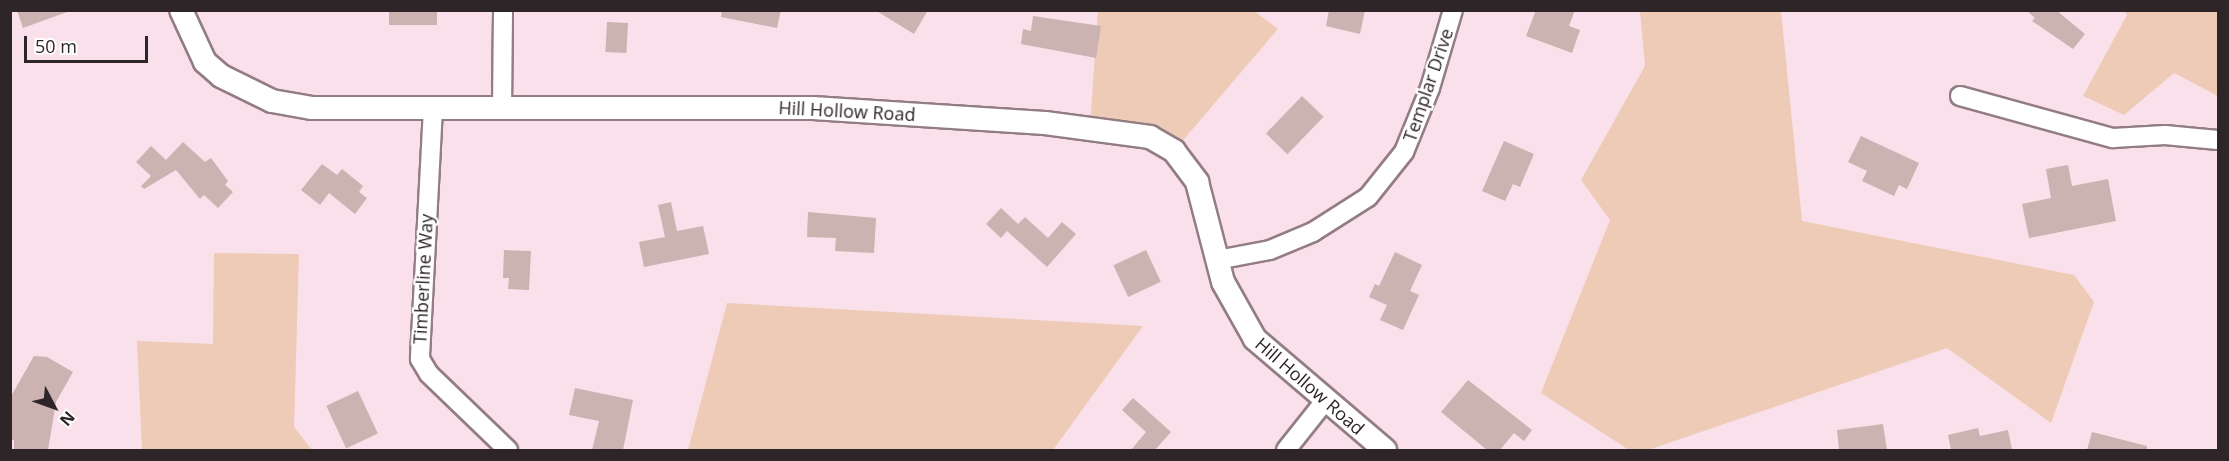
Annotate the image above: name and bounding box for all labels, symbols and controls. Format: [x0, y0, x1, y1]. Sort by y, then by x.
scale bar [27, 24, 152, 62]
street label: Templar Drive [1399, 26, 1457, 144]
text: 50 m [35, 34, 77, 58]
street label: Hill Hollow Road [778, 97, 916, 125]
street label: Timberline Way [409, 213, 437, 345]
street label: Hill Hollow Road [1251, 333, 1369, 439]
north arrow [24, 377, 84, 437]
text: N [55, 407, 80, 431]

